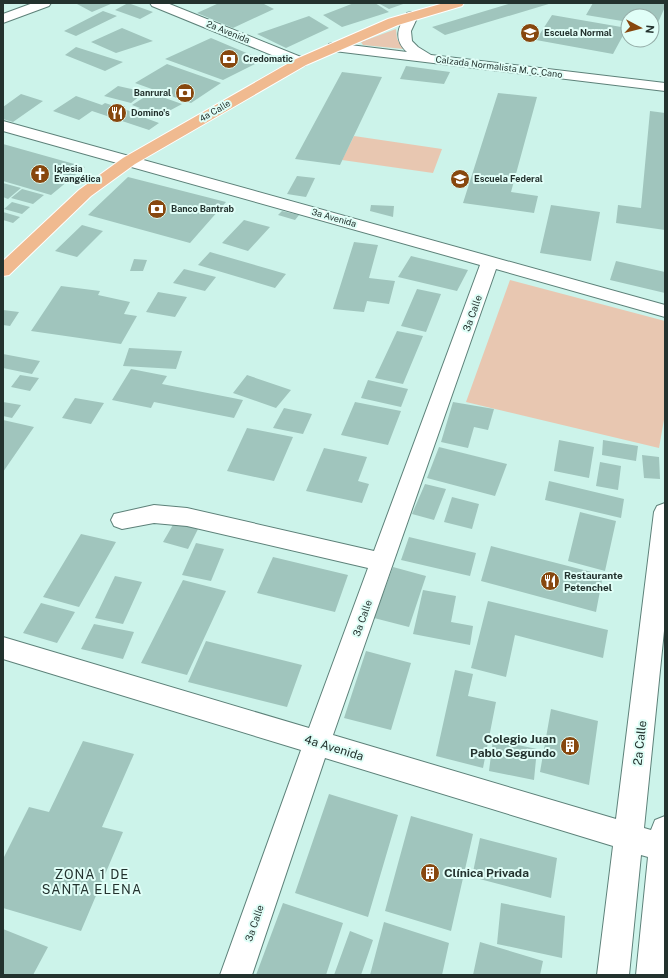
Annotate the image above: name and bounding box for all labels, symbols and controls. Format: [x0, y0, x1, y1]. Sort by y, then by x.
north arrow [620, 8, 660, 48]
street label: 2a Avenida [205, 18, 251, 45]
school or university icon: Escuela Normal [519, 22, 541, 44]
text: N [643, 24, 656, 34]
place label: Escuela Normal [544, 27, 612, 38]
bank icon: Credomatic [218, 48, 240, 70]
place label: Credomatic [243, 53, 293, 64]
street label: Calzada Normalista M. C. Cano [435, 53, 563, 80]
bank icon: Banrural [174, 82, 196, 104]
place label: Banrural [134, 87, 171, 98]
street label: 4a Calle [197, 97, 232, 124]
restaurant icon: Domino's [106, 102, 128, 124]
place label: Domino's [131, 107, 170, 118]
church icon: Iglesia Evangélica [29, 163, 51, 185]
place label: Iglesia Evangélica [54, 163, 101, 184]
school or university icon: Escuela Federal [449, 168, 471, 190]
place label: Escuela Federal [474, 173, 543, 184]
bank icon: Banco Bantrab [146, 198, 168, 220]
place label: Banco Bantrab [171, 203, 235, 214]
street label: 3a Avenida [311, 206, 358, 229]
street label: 3a Calle [460, 293, 484, 333]
place label: Restaurante Petenchel [564, 569, 623, 593]
restaurant icon: Restaurante Petenchel [539, 570, 561, 592]
street label: 3a Calle [350, 598, 374, 638]
street label: 2a Calle [631, 720, 649, 766]
street label: 4a Avenida [303, 732, 365, 764]
place label: Colegio Juan Pablo Segundo [470, 732, 556, 760]
building icon: Colegio Juan Pablo Segundo [559, 735, 581, 757]
building icon: Clínica Privada [419, 862, 441, 884]
place label: Clínica Privada [444, 866, 529, 880]
district label: ZONA 1 DE SANTA ELENA [42, 867, 142, 897]
street label: 3a Calle [242, 903, 266, 943]

